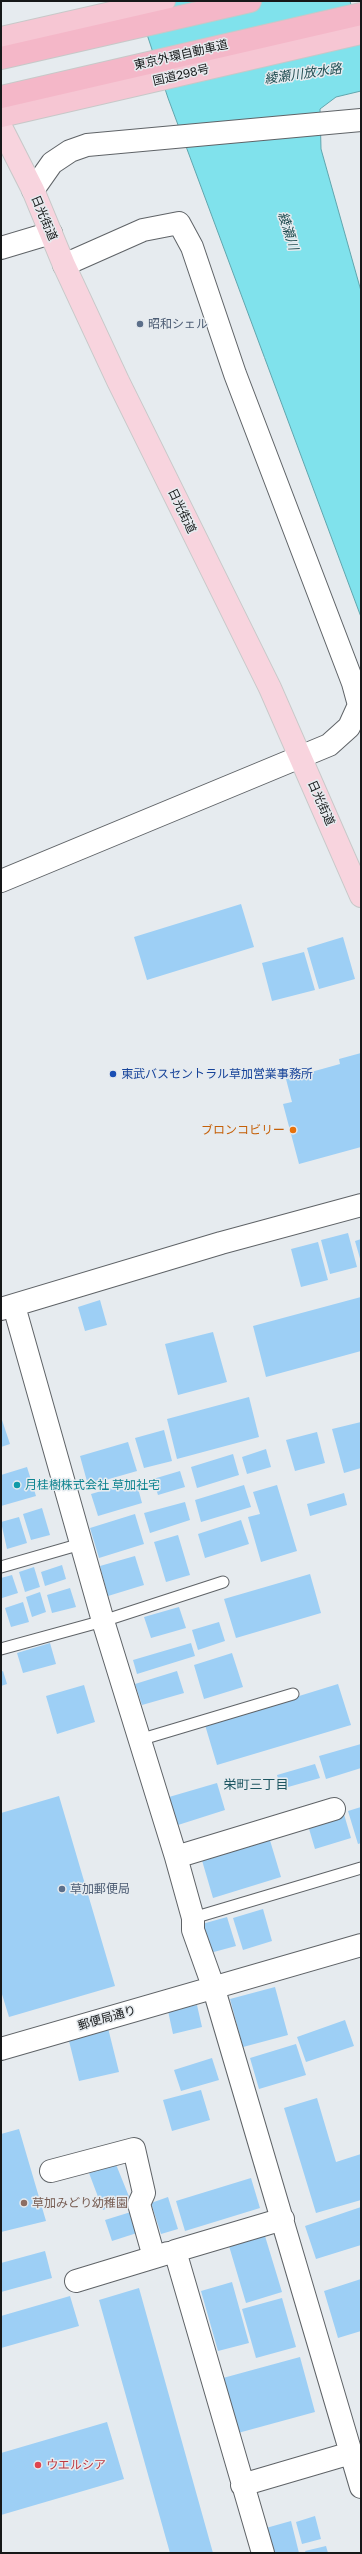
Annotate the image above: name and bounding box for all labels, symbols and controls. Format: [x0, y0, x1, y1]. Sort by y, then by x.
street label: 東京外環自動車道 [133, 37, 229, 73]
water label: 綾瀬川放水路 [263, 61, 343, 87]
street label: 国道298号 [151, 62, 211, 88]
street label: 日光街道 [28, 193, 60, 243]
water label: 綾瀬川 [275, 210, 301, 252]
place label: 昭和シェル [148, 317, 208, 331]
marker: 昭和シェル [135, 319, 145, 329]
street label: 日光街道 [165, 486, 199, 536]
street label: 日光街道 [305, 778, 337, 828]
place label: 東武バスセントラル草加営業事務所 [121, 1067, 313, 1081]
marker: 東武バスセントラル草加営業事務所 [108, 1069, 118, 1079]
place label: ブロンコビリー [201, 1123, 285, 1137]
marker: ブロンコビリー [288, 1125, 298, 1135]
place label: 月桂樹株式会社 草加社宅 [25, 1478, 160, 1492]
marker: 月桂樹株式会社 草加社宅 [12, 1480, 22, 1490]
district label: 栄町三丁目 [224, 1777, 288, 1793]
place label: 草加郵便局 [70, 1882, 130, 1896]
marker: 草加郵便局 [57, 1884, 67, 1894]
street label: 郵便局通り [76, 2003, 138, 2033]
place label: 草加みどり幼稚園 [32, 2196, 128, 2210]
marker: 草加みどり幼稚園 [19, 2198, 29, 2208]
place label: ウエルシア [46, 2458, 106, 2472]
marker: ウエルシア [33, 2460, 43, 2470]

